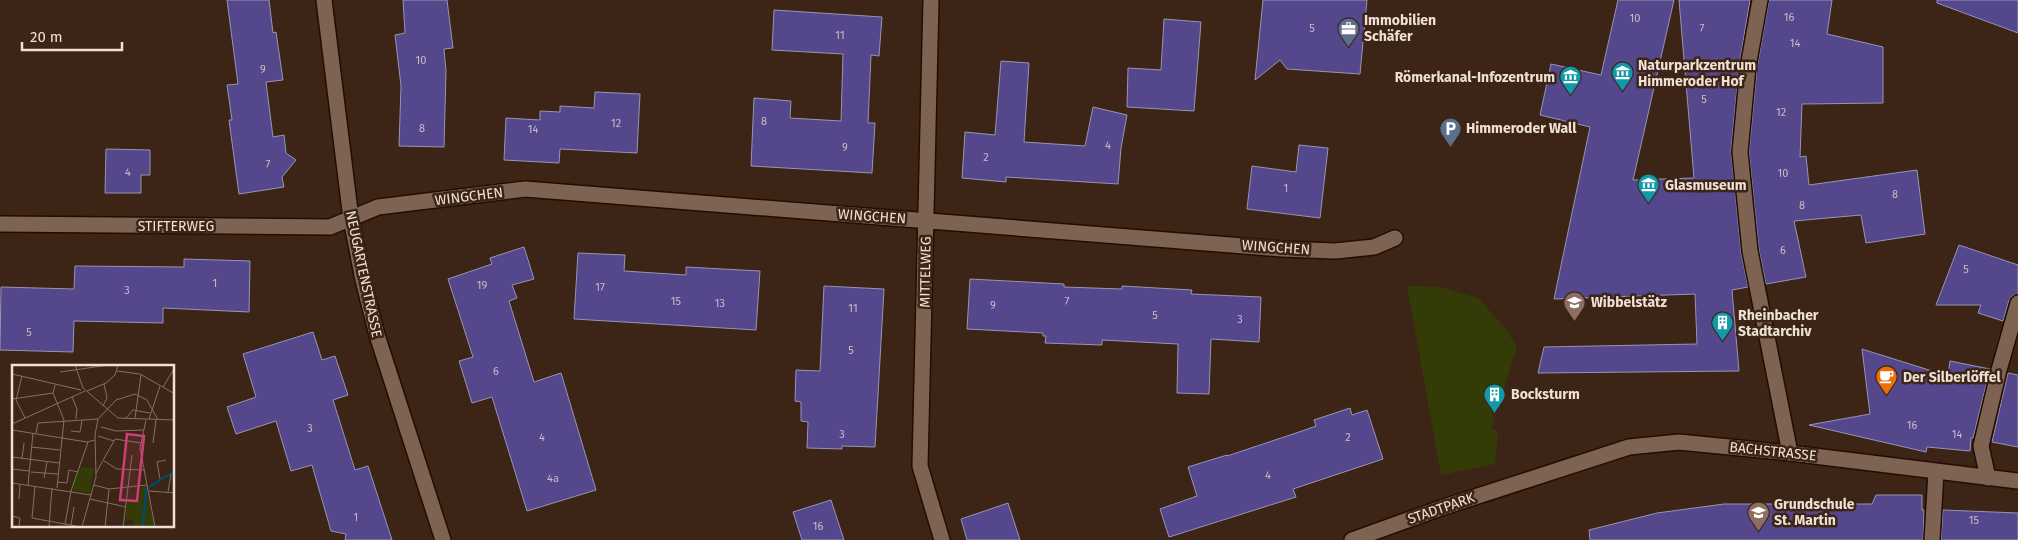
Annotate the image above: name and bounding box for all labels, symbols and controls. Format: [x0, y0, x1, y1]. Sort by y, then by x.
house number: 16 [1784, 11, 1794, 24]
place label: Immobilien Schäfer [1364, 12, 1436, 45]
house number: 10 [1630, 12, 1640, 25]
office icon: Immobilien Schäfer [1336, 16, 1360, 47]
scale bar [22, 20, 122, 52]
house number: 5 [1309, 22, 1315, 35]
house number: 7 [1700, 22, 1705, 35]
text: 20 m [30, 28, 63, 46]
house number: 11 [835, 29, 845, 42]
house number: 14 [1790, 37, 1800, 50]
house number: 10 [416, 54, 426, 67]
place label: Naturparkzentrum Himmeroder Hof [1638, 57, 1756, 90]
museum icon: Naturparkzentrum Himmeroder Hof [1610, 61, 1634, 92]
house number: 9 [260, 63, 266, 76]
museum icon: Römerkanal-Infozentrum [1559, 65, 1583, 96]
place label: Römerkanal-Infozentrum [1395, 69, 1555, 86]
house number: 5 [1701, 93, 1707, 106]
house number: 12 [1776, 106, 1786, 119]
house number: 8 [761, 115, 767, 128]
parking icon: Himmeroder Wall [1438, 116, 1462, 147]
house number: 12 [611, 117, 621, 130]
place label: Himmeroder Wall [1466, 120, 1577, 137]
house number: 8 [419, 122, 425, 135]
house number: 14 [528, 123, 538, 136]
house number: 4 [1105, 139, 1111, 152]
house number: 9 [842, 141, 848, 154]
house number: 2 [983, 151, 989, 164]
house number: 7 [266, 158, 271, 171]
house number: 4 [125, 166, 131, 179]
house number: 10 [1778, 167, 1788, 180]
museum icon: Glasmuseum [1637, 173, 1661, 204]
place label: Glasmuseum [1665, 177, 1747, 194]
house number: 1 [1284, 182, 1288, 195]
street label: WINGCHEN [434, 184, 504, 209]
house number: 8 [1892, 188, 1898, 201]
house number: 8 [1799, 199, 1805, 212]
street label: WINGCHEN [837, 206, 907, 227]
street label: NEUGARTENSTRASSE [342, 209, 385, 339]
street label: STIFTERWEG [138, 218, 214, 235]
street label: MITTELWEG [916, 236, 935, 308]
street label: WINGCHEN [1241, 237, 1311, 258]
house number: 6 [1780, 244, 1786, 257]
house number: 5 [1963, 263, 1969, 276]
house number: 1 [213, 277, 217, 290]
house number: 19 [477, 279, 487, 292]
house number: 17 [595, 281, 605, 294]
house number: 3 [124, 284, 130, 297]
school or university icon: Wibbelstätz [1563, 290, 1587, 321]
place label: Wibbelstätz [1591, 294, 1667, 311]
house number: 15 [671, 295, 682, 308]
house number: 7 [1065, 295, 1070, 308]
house number: 13 [715, 297, 725, 310]
house number: 9 [990, 299, 996, 312]
house number: 11 [848, 302, 858, 315]
place label: Rheinbacher Stadtarchiv [1738, 307, 1819, 340]
house number: 5 [1152, 309, 1158, 322]
building icon: Rheinbacher Stadtarchiv [1710, 311, 1734, 342]
house number: 3 [1237, 313, 1243, 326]
house number: 5 [26, 326, 32, 339]
house number: 5 [848, 344, 854, 357]
inset map [12, 365, 175, 528]
house number: 6 [493, 365, 499, 378]
cafe icon: Der Silberlöffel [1875, 365, 1899, 396]
place label: Der Silberlöffel [1903, 369, 2001, 386]
building icon: Bocksturm [1483, 382, 1507, 413]
place label: Bocksturm [1511, 386, 1580, 403]
house number: 16 [1907, 419, 1917, 432]
house number: 3 [307, 422, 313, 435]
house number: 3 [839, 428, 845, 441]
house number: 14 [1952, 428, 1962, 441]
house number: 4 [539, 431, 545, 444]
house number: 2 [1345, 431, 1351, 444]
street label: BACHSTRASSE [1729, 438, 1817, 465]
house number: 4 [1265, 469, 1271, 482]
house number: 4a [547, 472, 559, 485]
street label: STADTPARK [1405, 489, 1478, 528]
place label: Grundschule St. Martin [1774, 496, 1855, 529]
school or university icon: Grundschule St. Martin [1746, 500, 1770, 531]
house number: 1 [354, 511, 358, 524]
house number: 15 [1969, 514, 1980, 527]
house number: 16 [813, 520, 823, 533]

